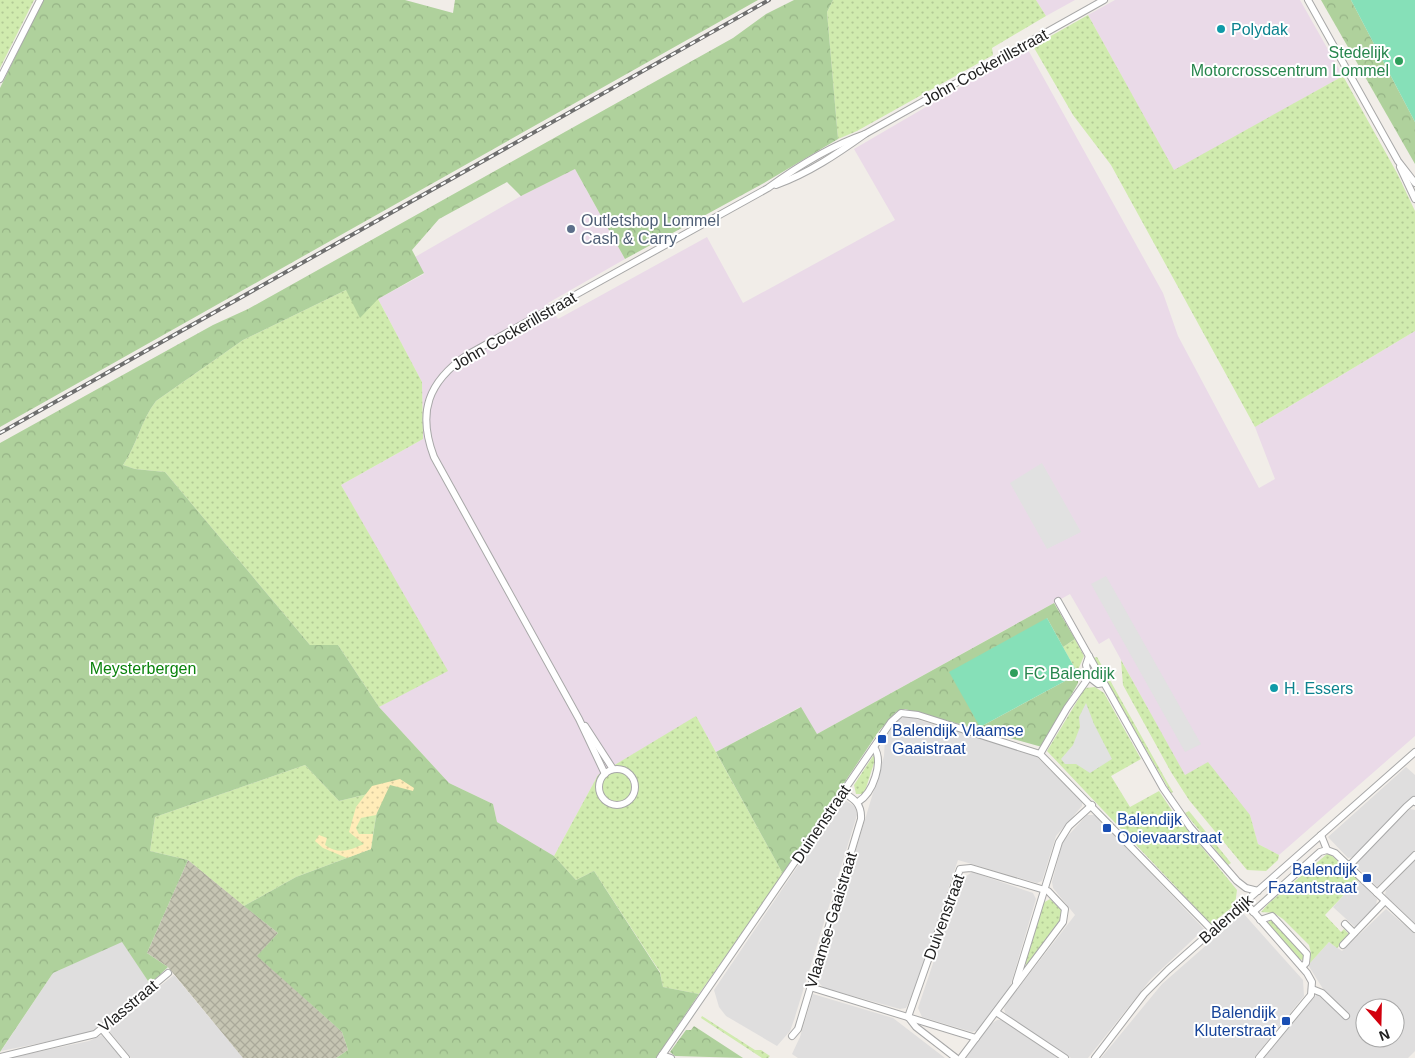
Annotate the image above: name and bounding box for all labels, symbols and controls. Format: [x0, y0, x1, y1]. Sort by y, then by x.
place label: Polydak [1231, 21, 1289, 38]
marker: Polydak [1215, 23, 1227, 35]
street label: John Cockerillstraat [919, 25, 1051, 108]
place label: Stedelijk Motorcrosscentrum Lommel [1191, 44, 1390, 79]
marker: Stedelijk Motorcrosscentrum Lommel [1393, 55, 1405, 67]
place label: Outletshop Lommel Cash & Carry [581, 212, 720, 247]
marker: Outletshop Lommel Cash & Carry [565, 223, 577, 235]
street label: John Cockerillstraat [449, 288, 580, 373]
park label: Meysterbergen [90, 660, 196, 677]
place label: FC Balendijk [1024, 665, 1116, 682]
marker: FC Balendijk [1008, 667, 1020, 679]
place label: H. Essers [1284, 680, 1353, 697]
marker: H. Essers [1268, 682, 1280, 694]
place label: Balendijk Vlaamse Gaaistraat [892, 722, 1024, 757]
marker: Balendijk Vlaamse Gaaistraat [876, 733, 888, 745]
street label: Duinenstraat [789, 781, 854, 866]
place label: Balendijk Ooievaarstraat [1117, 811, 1222, 846]
marker: Balendijk Ooievaarstraat [1101, 822, 1113, 834]
street label: Vlaamse-Gaaistraat [802, 849, 860, 990]
place label: Balendijk Fazantstraat [1268, 861, 1358, 896]
street label: Duivenstraat [921, 871, 968, 962]
marker: Balendijk Fazantstraat [1361, 872, 1373, 884]
street label: Balendijk [1196, 891, 1257, 947]
street label: Vlasstraat [95, 976, 161, 1035]
north arrow [1355, 998, 1405, 1048]
place label: Balendijk Kluterstraat [1194, 1004, 1277, 1039]
marker: Balendijk Kluterstraat [1280, 1015, 1292, 1027]
text: N [1377, 1026, 1392, 1044]

